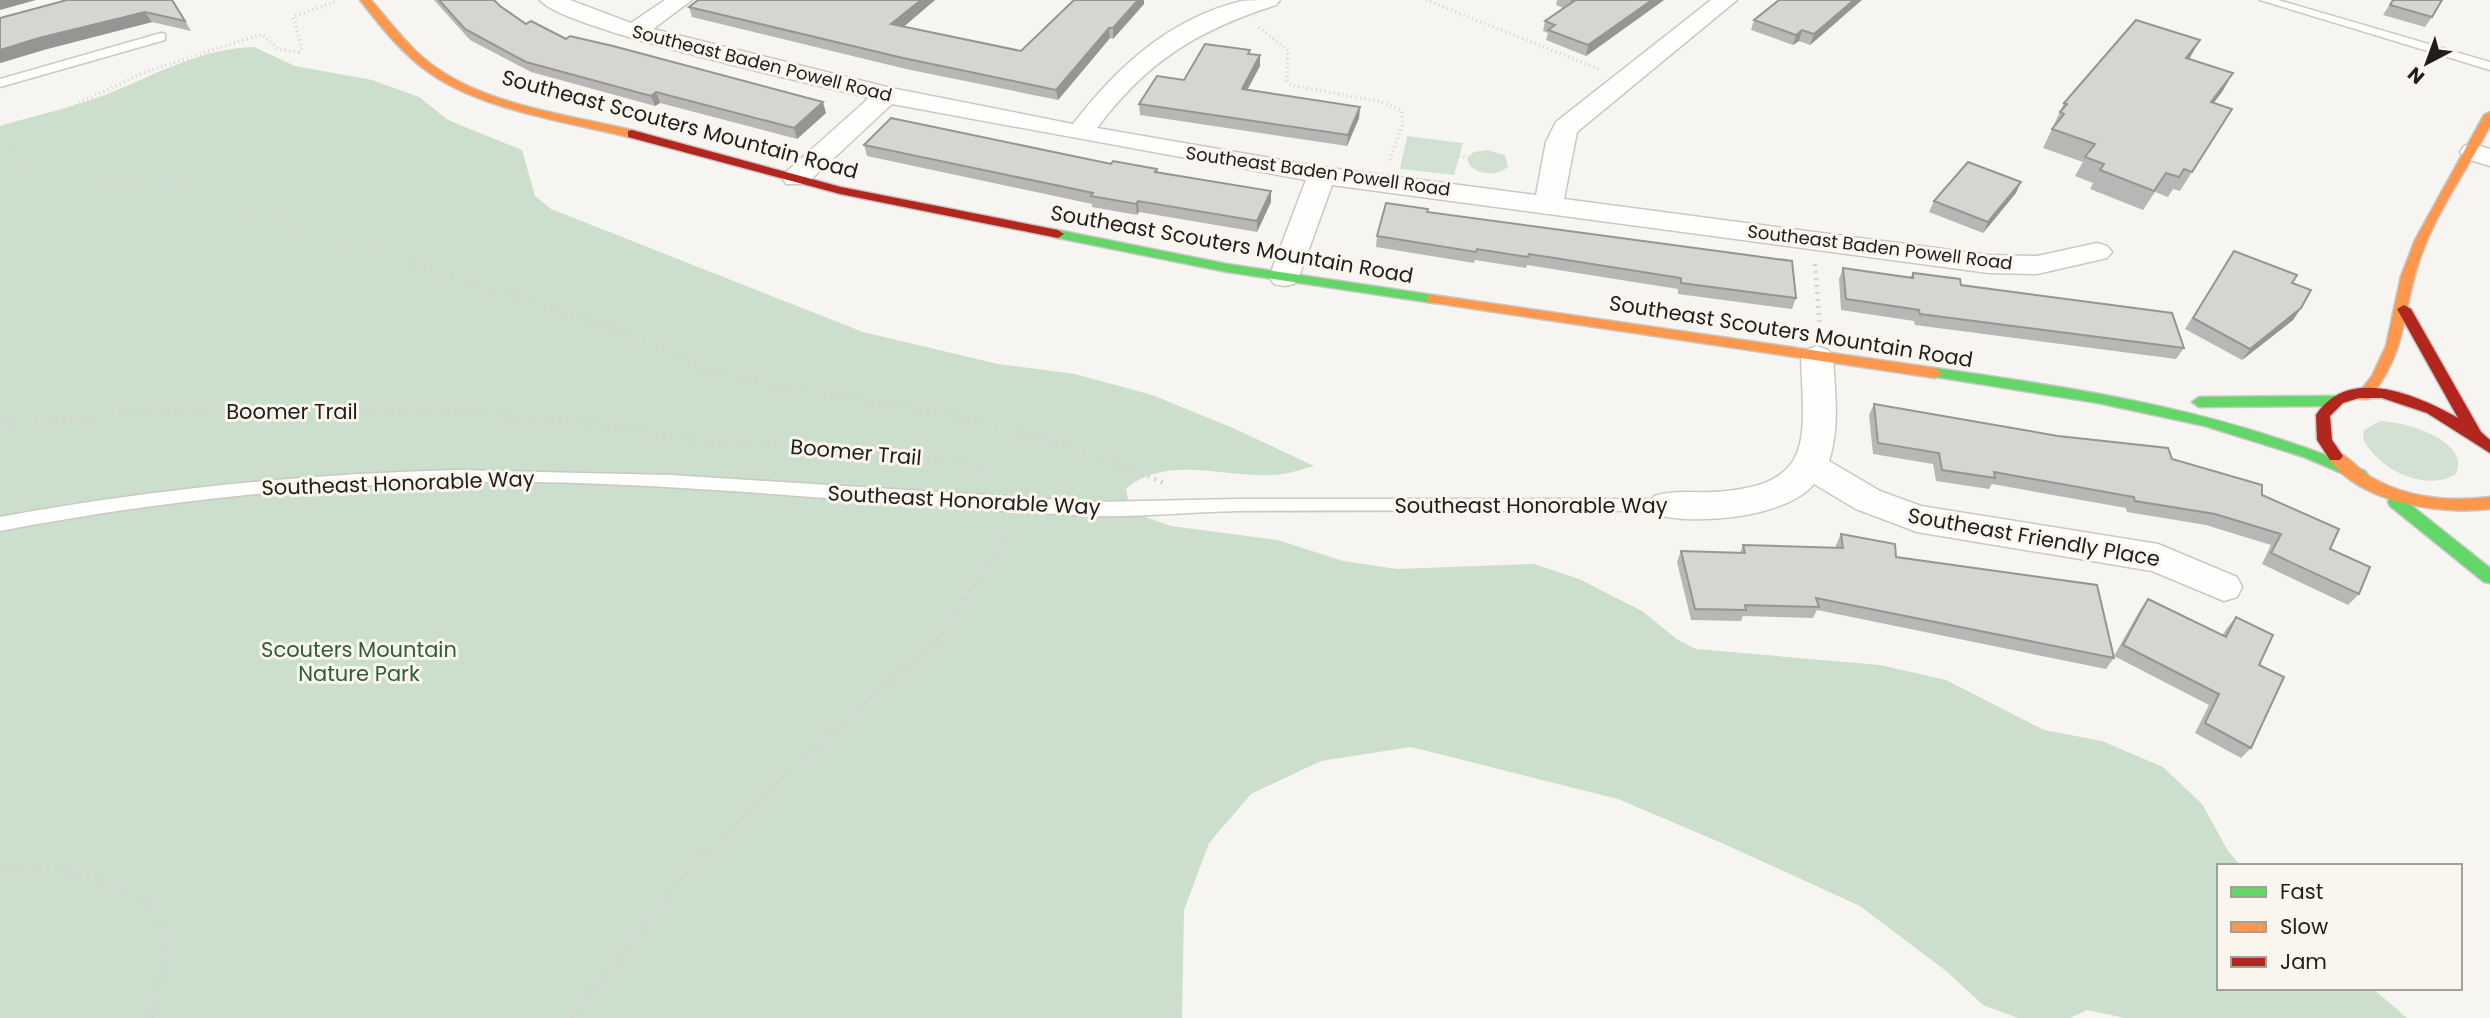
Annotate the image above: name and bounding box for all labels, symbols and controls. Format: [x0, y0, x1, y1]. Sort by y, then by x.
street label: Southeast Baden Powell Road [629, 19, 895, 107]
north arrow [2392, 28, 2462, 98]
text: N [2402, 61, 2430, 90]
street label: Southeast Scouters Mountain Road [499, 62, 861, 186]
street label: Southeast Baden Powell Road [1184, 140, 1452, 202]
street label: Southeast Scouters Mountain Road [1048, 198, 1416, 290]
street label: Southeast Baden Powell Road [1746, 218, 2014, 276]
street label: Southeast Scouters Mountain Road [1607, 288, 1975, 374]
street label: Boomer Trail [226, 397, 358, 426]
street label: Boomer Trail [789, 432, 923, 472]
street label: Southeast Honorable Way [261, 464, 535, 502]
street label: Southeast Honorable Way [827, 478, 1101, 522]
street label: Southeast Honorable Way [1394, 491, 1668, 520]
street label: Southeast Friendly Place [1906, 501, 2162, 573]
park label: Scouters Mountain Nature Park [261, 635, 457, 688]
legend [2217, 864, 2462, 990]
text: Fast [2280, 877, 2323, 906]
text: Slow [2280, 912, 2328, 941]
text: Jam [2280, 947, 2327, 976]

